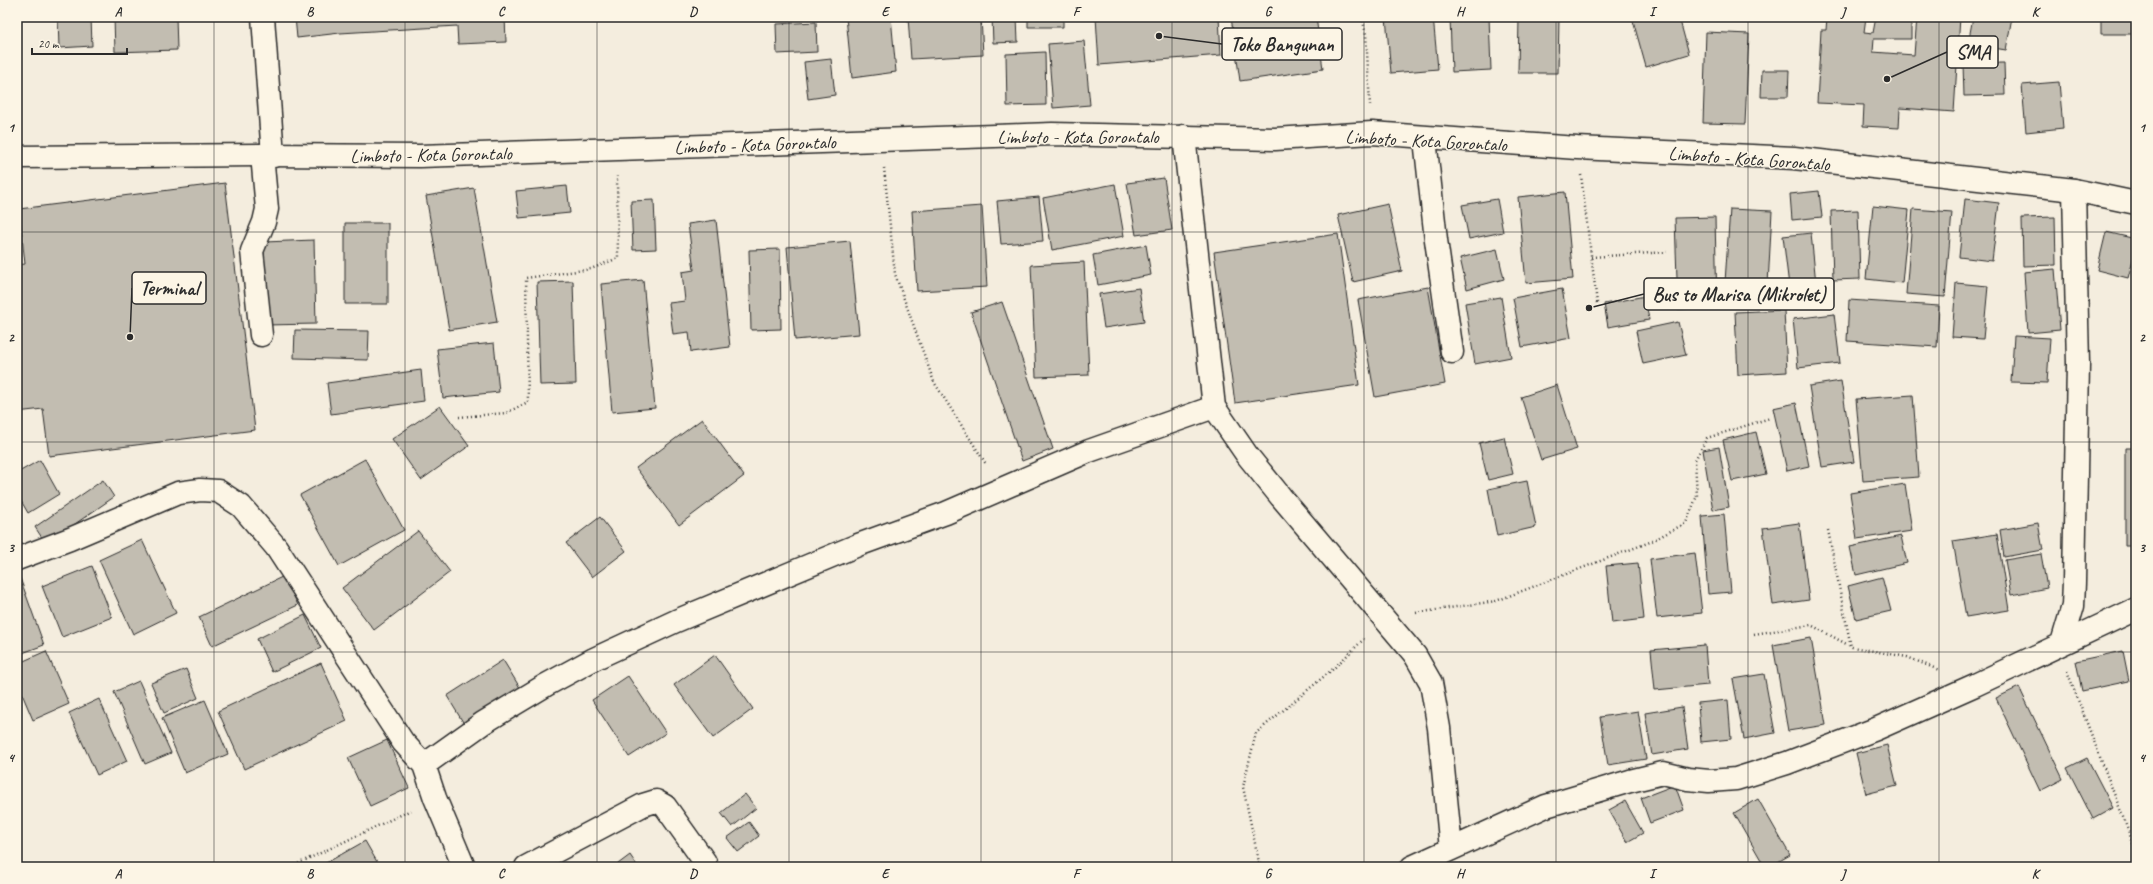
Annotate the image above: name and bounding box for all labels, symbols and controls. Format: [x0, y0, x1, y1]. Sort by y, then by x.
text: A [115, 4, 123, 20]
text: B [307, 4, 315, 20]
text: C [498, 4, 506, 20]
text: D [689, 4, 698, 20]
text: E [882, 4, 891, 20]
text: F [1073, 4, 1082, 20]
text: G [1265, 4, 1273, 20]
text: H [1456, 4, 1466, 20]
text: I [1649, 4, 1658, 20]
text: J [1840, 4, 1847, 20]
text: K [2032, 4, 2042, 20]
callout: Toko Bangunan [1222, 28, 1342, 60]
scale bar [32, 30, 127, 56]
text: Toko Bangunan [1230, 32, 1335, 57]
text: 20 m [38, 36, 60, 52]
callout: SMA [1947, 36, 1998, 68]
text: SMA [1956, 40, 1992, 65]
text: 1 [8, 120, 16, 136]
text: 1 [2139, 120, 2147, 136]
street label: Limboto - Kota Gorontalo [997, 125, 1160, 149]
street label: Limboto - Kota Gorontalo [1345, 125, 1509, 157]
street label: Limboto - Kota Gorontalo [674, 130, 838, 160]
street label: Limboto - Kota Gorontalo [1667, 141, 1832, 177]
street label: Limboto - Kota Gorontalo [350, 142, 513, 168]
callout: Terminal [132, 272, 206, 304]
text: Terminal [140, 276, 203, 301]
callout: Bus to Marisa (Mikrolet) [1644, 278, 1834, 310]
text: Bus to Marisa (Mikrolet) [1652, 282, 1827, 307]
text: 2 [8, 330, 15, 346]
text: 2 [2139, 330, 2146, 346]
text: 3 [8, 540, 15, 556]
text: 3 [2139, 540, 2146, 556]
text: 4 [8, 750, 16, 766]
text: 4 [2139, 750, 2147, 766]
text: A [115, 866, 123, 882]
text: B [307, 866, 315, 882]
text: C [498, 866, 506, 882]
text: D [689, 866, 698, 882]
text: E [882, 866, 891, 882]
text: F [1073, 866, 1082, 882]
text: G [1265, 866, 1273, 882]
text: H [1456, 866, 1466, 882]
text: I [1649, 866, 1658, 882]
text: J [1840, 866, 1847, 882]
text: K [2032, 866, 2042, 882]

